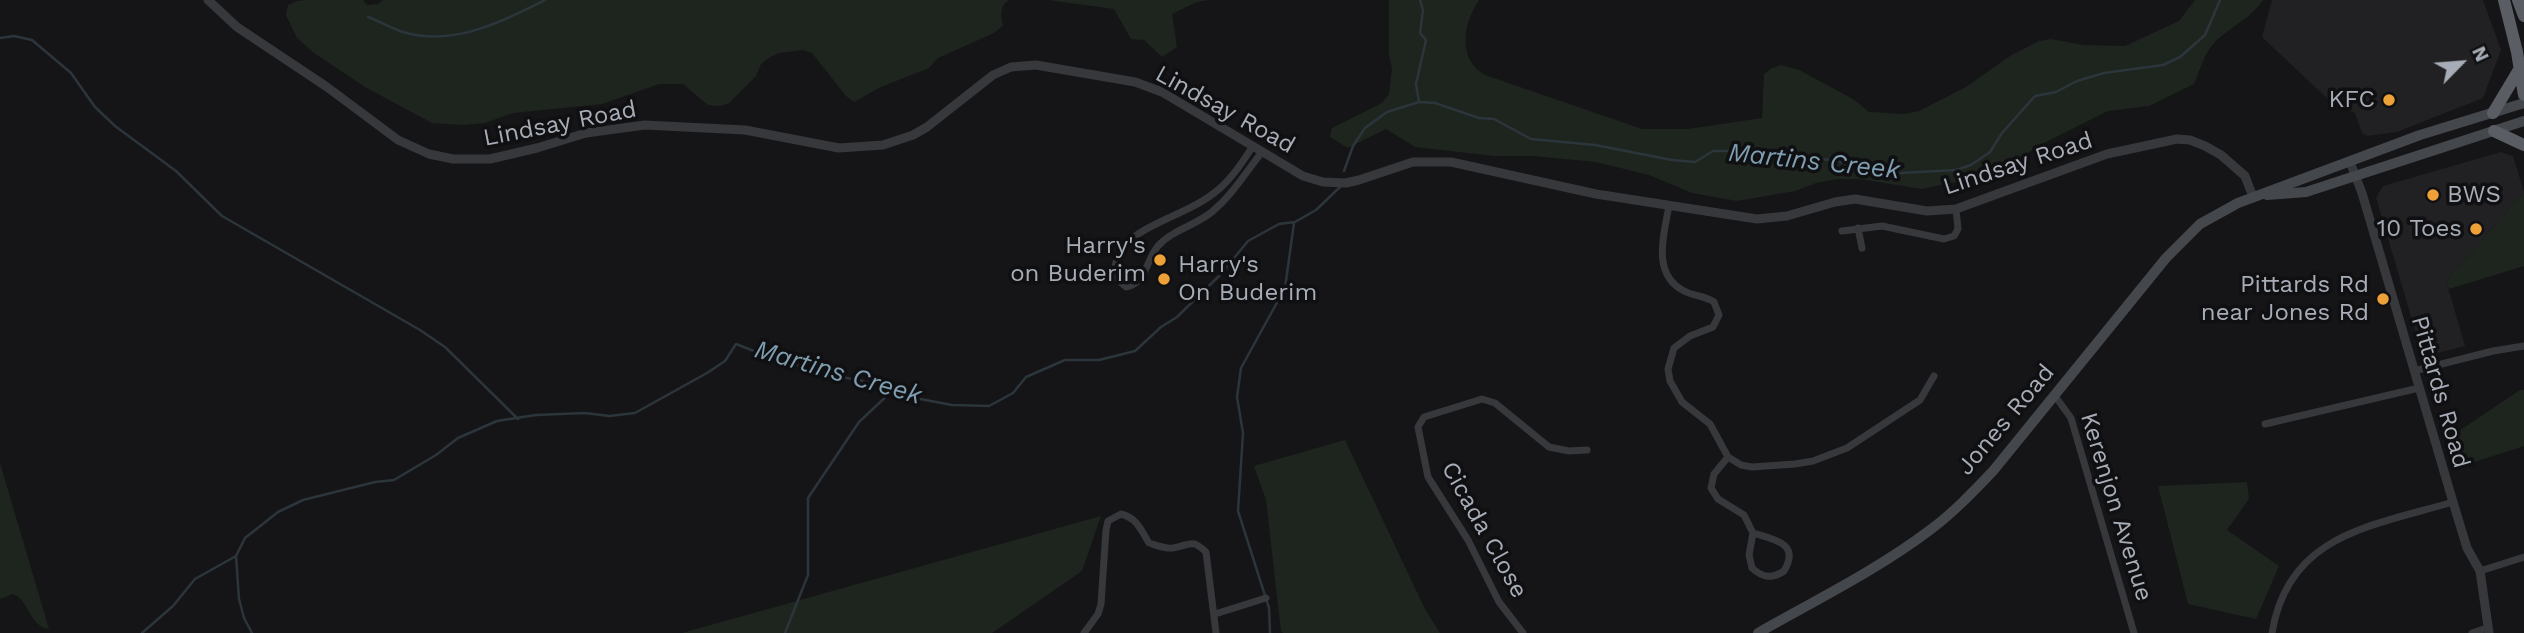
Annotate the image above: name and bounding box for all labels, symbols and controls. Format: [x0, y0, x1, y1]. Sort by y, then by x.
north arrow [2426, 28, 2496, 98]
text: N [2467, 43, 2494, 65]
street label: Lindsay Road [1150, 60, 1300, 160]
place label: KFC [2328, 86, 2375, 114]
marker: KFC [2381, 92, 2397, 108]
street label: Lindsay Road [481, 95, 639, 153]
street label: Lindsay Road [1940, 126, 2096, 202]
water label: Martins Creek [1727, 137, 1901, 187]
place label: BWS [2447, 181, 2501, 209]
marker: BWS [2425, 187, 2441, 203]
place label: 10 Toes [2377, 215, 2462, 243]
marker: 10 Toes [2468, 221, 2484, 237]
place label: Harry's on Buderim [1010, 232, 1146, 288]
place label: Harry's On Buderim [1178, 251, 1317, 307]
marker: Harry's on Buderim [1152, 252, 1168, 268]
marker: Harry's On Buderim [1156, 271, 1172, 287]
place label: Pittards Rd near Jones Rd [2201, 271, 2369, 327]
marker: Pittards Rd near Jones Rd [2375, 291, 2391, 307]
street label: Pittards Road [2405, 313, 2475, 471]
water label: Martins Creek [751, 334, 925, 412]
street label: Jones Road [1951, 359, 2061, 481]
street label: Kerenjon Avenue [2074, 409, 2158, 605]
street label: Cicada Close [1435, 457, 1533, 603]

